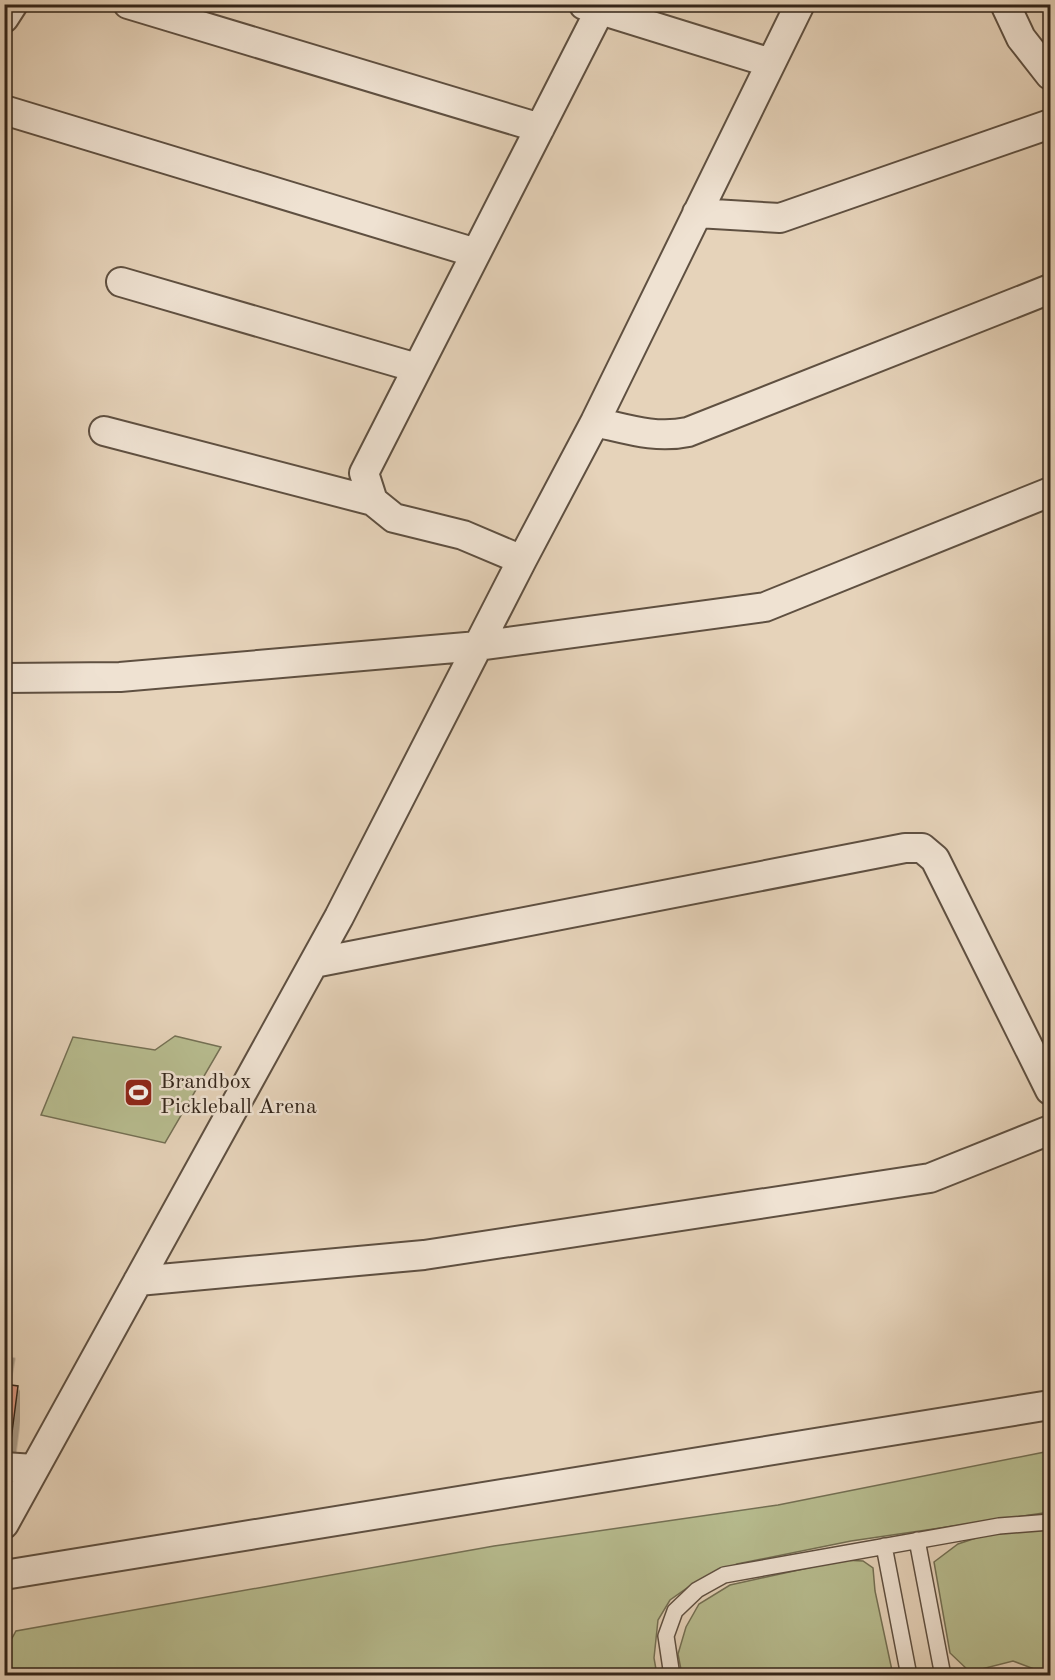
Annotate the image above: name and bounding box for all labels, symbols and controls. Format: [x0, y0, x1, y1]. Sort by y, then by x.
place label: Brandbox Pickleball Arena [160, 1071, 317, 1118]
sports icon: Brandbox Pickleball Arena [123, 1077, 155, 1109]

